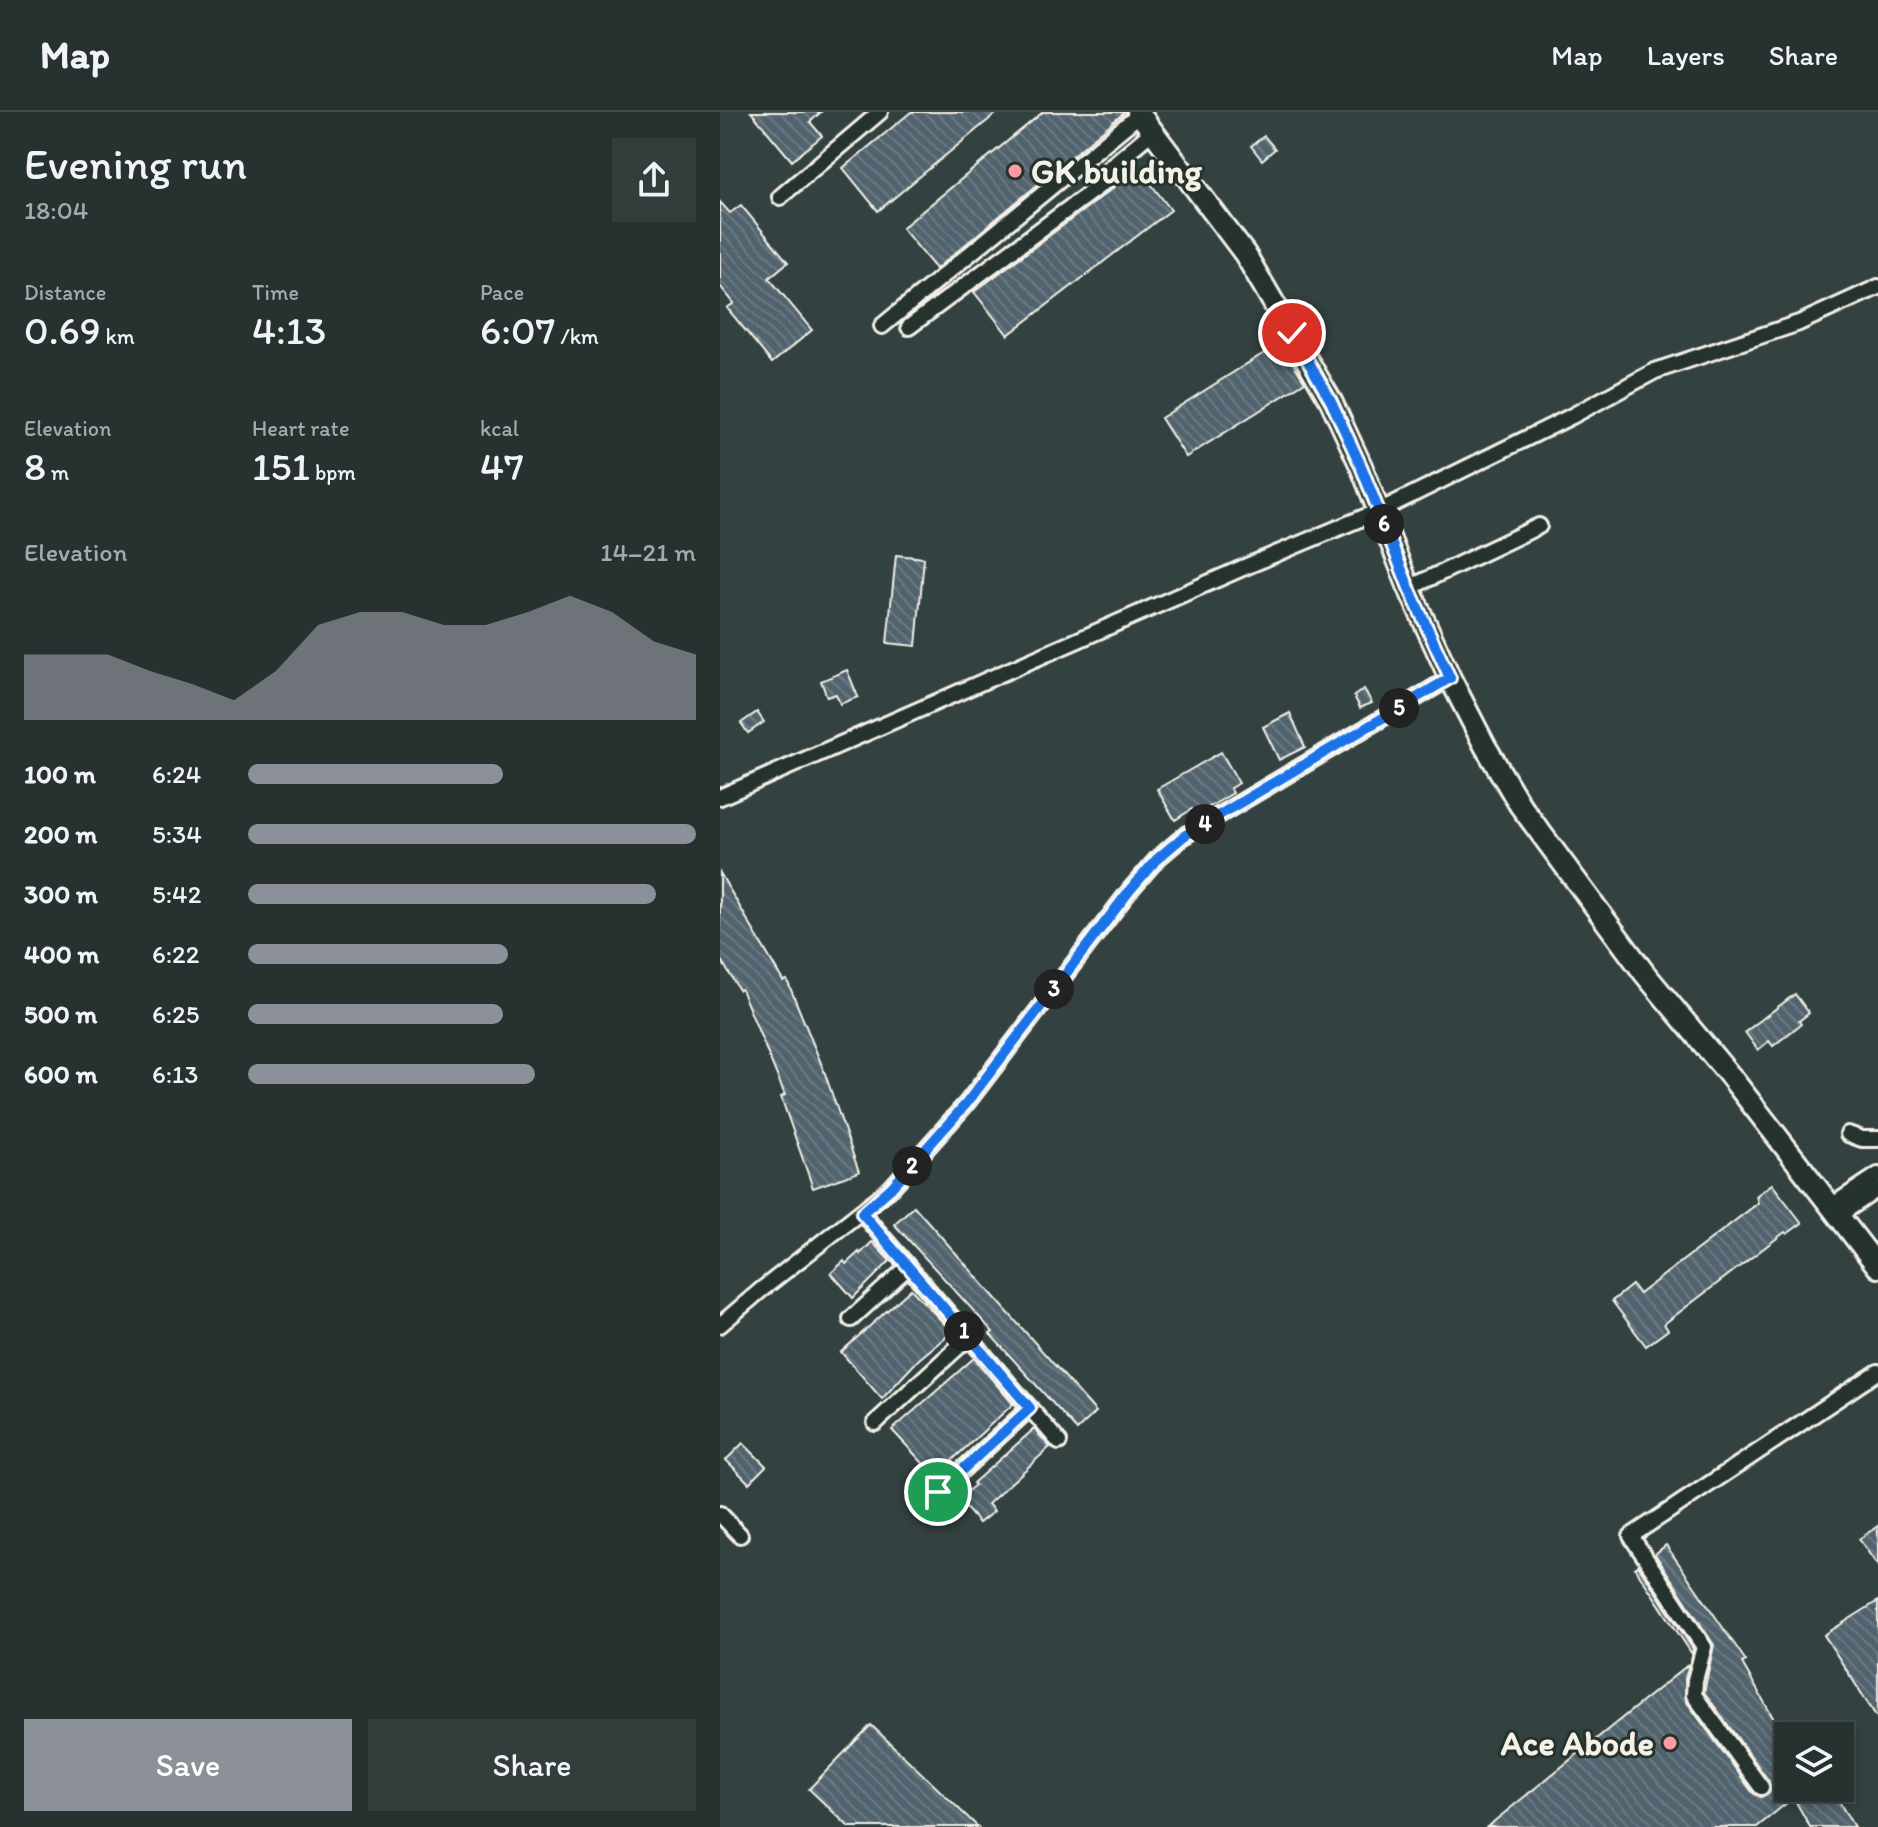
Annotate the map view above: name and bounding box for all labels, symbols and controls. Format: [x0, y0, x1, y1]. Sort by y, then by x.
text: Map [40, 32, 110, 78]
text: Map [1551, 38, 1603, 72]
text: Layers [1647, 38, 1725, 72]
text: Share [1769, 38, 1838, 72]
text: Evening run [24, 137, 247, 190]
button: share [612, 138, 696, 222]
place label: GK building [1031, 151, 1203, 192]
marker: GK building [1006, 162, 1024, 180]
text: 18:04 [24, 194, 88, 226]
text: Distance [24, 279, 106, 306]
text: Time [252, 279, 299, 306]
text: Pace [480, 279, 524, 306]
pin [1258, 299, 1326, 367]
text: 0.69 [24, 306, 101, 354]
text: 4:13 [252, 306, 326, 354]
text: 6:07 [480, 306, 555, 354]
icon: check [1270, 311, 1314, 355]
text: km [101, 323, 135, 350]
text: /km [555, 323, 599, 350]
text: Elevation [24, 415, 111, 442]
text: Heart rate [252, 415, 349, 442]
text: kcal [480, 415, 519, 442]
text: 8 [24, 442, 46, 490]
text: 151 [252, 442, 310, 490]
text: 47 [480, 442, 524, 490]
text: m [46, 459, 69, 486]
text: bpm [310, 459, 356, 486]
pin: 6 [1364, 504, 1404, 544]
text: 6 [1378, 510, 1390, 537]
text: Elevation [24, 536, 127, 568]
text: 14–21 m [600, 536, 696, 568]
pin: 5 [1379, 688, 1419, 728]
text: 5 [1393, 694, 1405, 721]
text: 100 m [24, 758, 96, 790]
text: 6:24 [152, 758, 201, 790]
pin: 4 [1185, 804, 1225, 844]
text: 4 [1198, 810, 1212, 837]
text: 200 m [24, 818, 97, 850]
text: 5:34 [152, 818, 202, 850]
text: 300 m [24, 878, 98, 910]
text: 5:42 [152, 878, 201, 910]
text: 400 m [24, 938, 99, 970]
text: 6:22 [152, 938, 199, 970]
pin: 3 [1034, 969, 1074, 1009]
text: 3 [1048, 975, 1060, 1002]
text: 500 m [24, 998, 97, 1030]
text: 6:25 [152, 998, 199, 1030]
text: 600 m [24, 1058, 98, 1090]
text: 6:13 [152, 1058, 198, 1090]
pin: 2 [892, 1146, 932, 1186]
text: 2 [906, 1152, 918, 1179]
pin: 1 [944, 1311, 984, 1351]
text: 1 [959, 1317, 969, 1344]
pin [904, 1458, 972, 1526]
icon: arrive [916, 1470, 960, 1514]
button: Save [24, 1719, 352, 1811]
button: Share [368, 1719, 696, 1811]
map controls [1774, 1722, 1854, 1802]
button: layers [1774, 1722, 1854, 1802]
place label: Ace Abode [1501, 1723, 1654, 1764]
marker: Ace Abode [1661, 1734, 1679, 1752]

